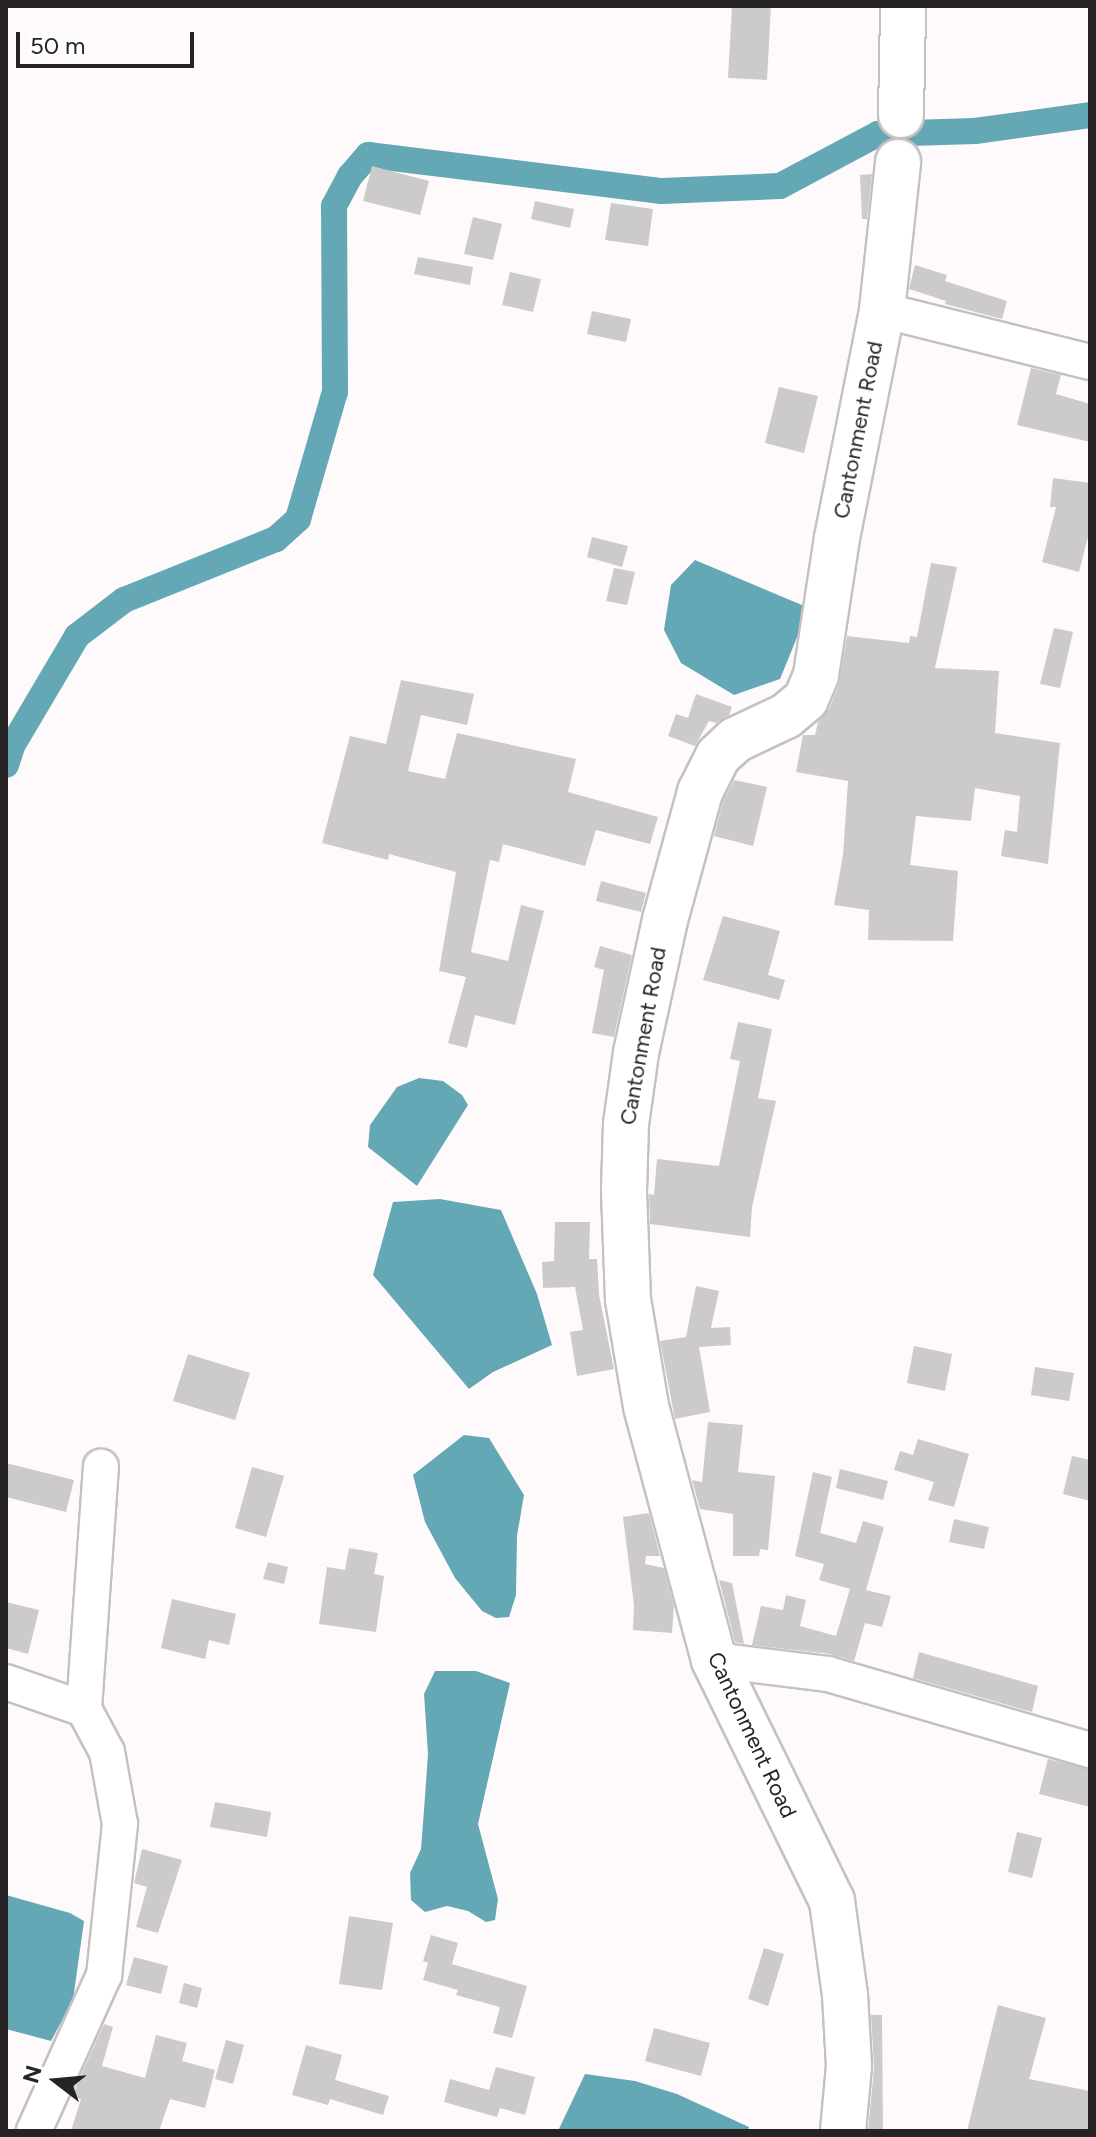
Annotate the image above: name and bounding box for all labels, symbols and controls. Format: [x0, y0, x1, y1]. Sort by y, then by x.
scale bar [20, 16, 198, 66]
text: 50 m [30, 31, 86, 60]
street label: Cantonment Road [828, 339, 888, 521]
street label: Cantonment Road [614, 945, 672, 1127]
street label: Cantonment Road [702, 1648, 802, 1822]
north arrow [16, 2041, 96, 2121]
text: N [17, 2062, 48, 2086]

